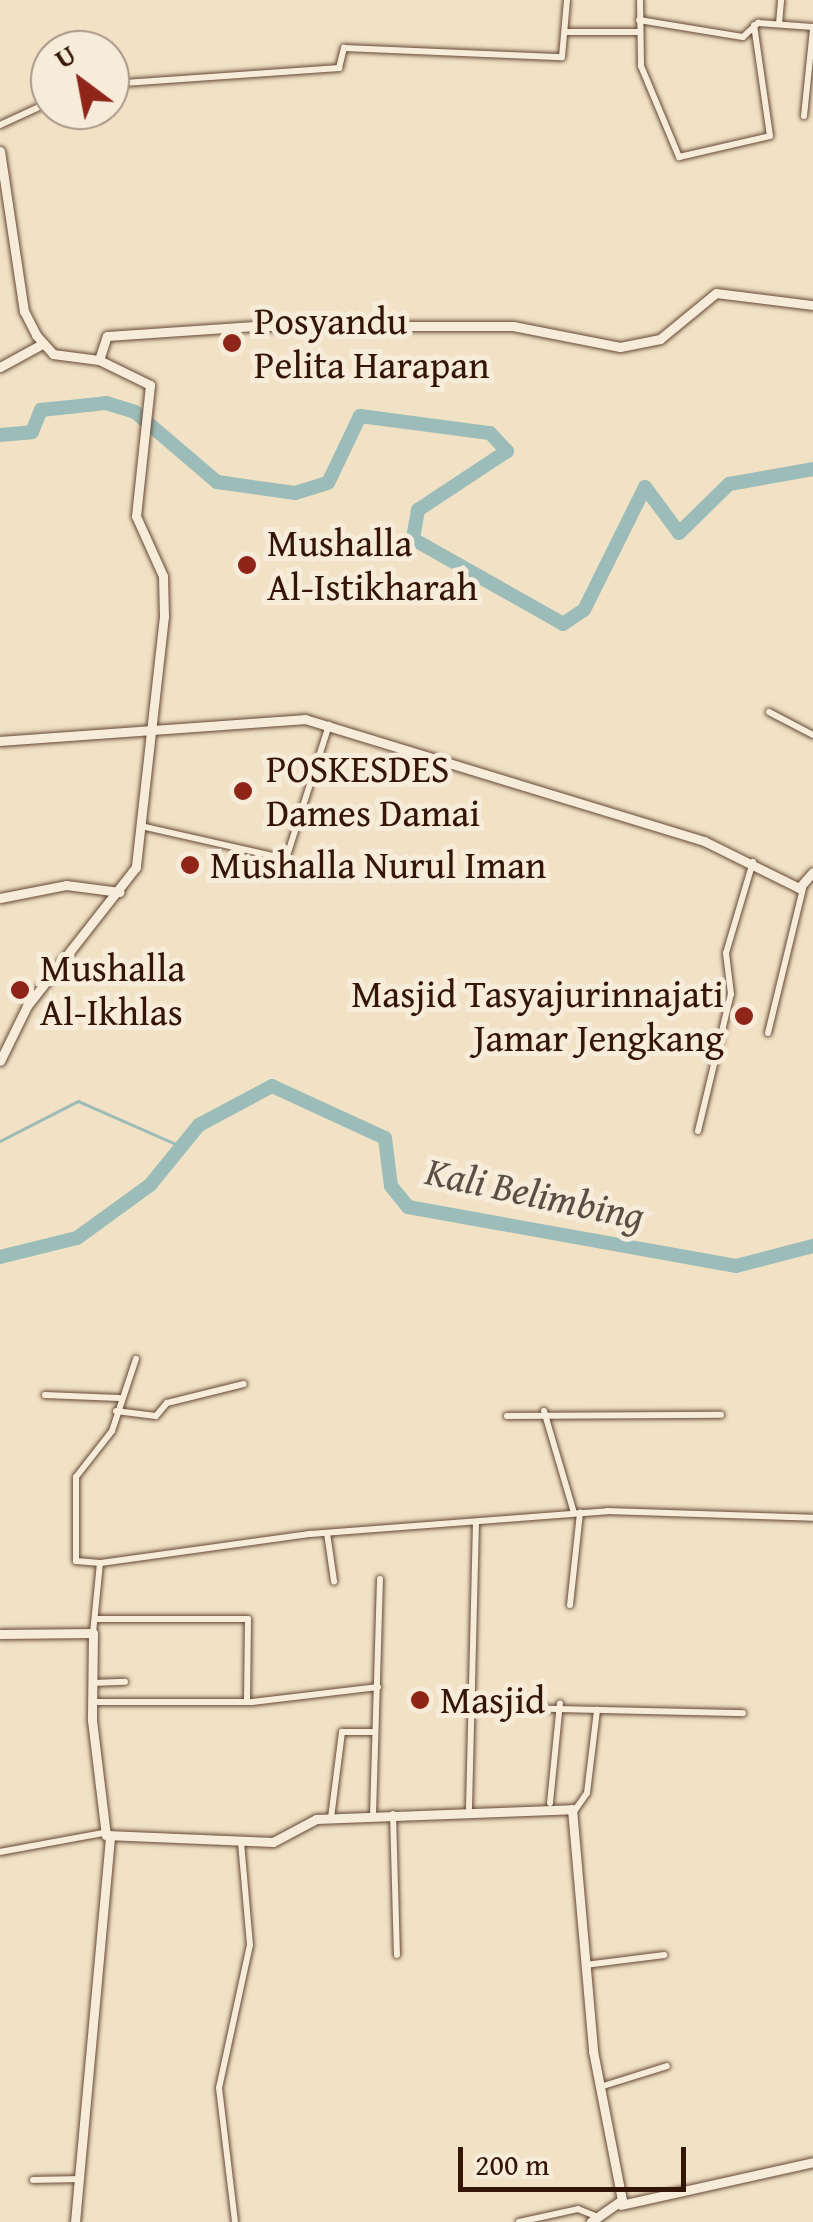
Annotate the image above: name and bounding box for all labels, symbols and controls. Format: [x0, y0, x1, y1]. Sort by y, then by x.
north arrow [30, 30, 130, 130]
text: U [46, 33, 84, 78]
place label: Posyandu Pelita Harapan [254, 298, 490, 388]
marker: Posyandu Pelita Harapan [219, 330, 245, 356]
place label: Mushalla Al-Istikharah [267, 520, 478, 610]
marker: Mushalla Al-Istikharah [236, 554, 258, 576]
place label: POSKESDES Dames Damai [266, 746, 480, 836]
marker: POSKESDES Dames Damai [230, 778, 256, 804]
place label: Mushalla Nurul Iman [210, 842, 546, 888]
marker: Mushalla Nurul Iman [179, 854, 201, 876]
place label: Mushalla Al-Ikhlas [40, 945, 185, 1034]
place label: Masjid Tasyajurinnajati Jamar Jengkang [351, 971, 724, 1060]
marker: Mushalla Al-Ikhlas [9, 979, 31, 1001]
marker: Masjid Tasyajurinnajati Jamar Jengkang [733, 1005, 755, 1027]
water label: Kali Belimbing [421, 1146, 649, 1240]
place label: Masjid [440, 1677, 545, 1723]
marker: Masjid [409, 1689, 431, 1711]
scale bar [463, 2127, 690, 2189]
text: 200 m [475, 2142, 549, 2186]

